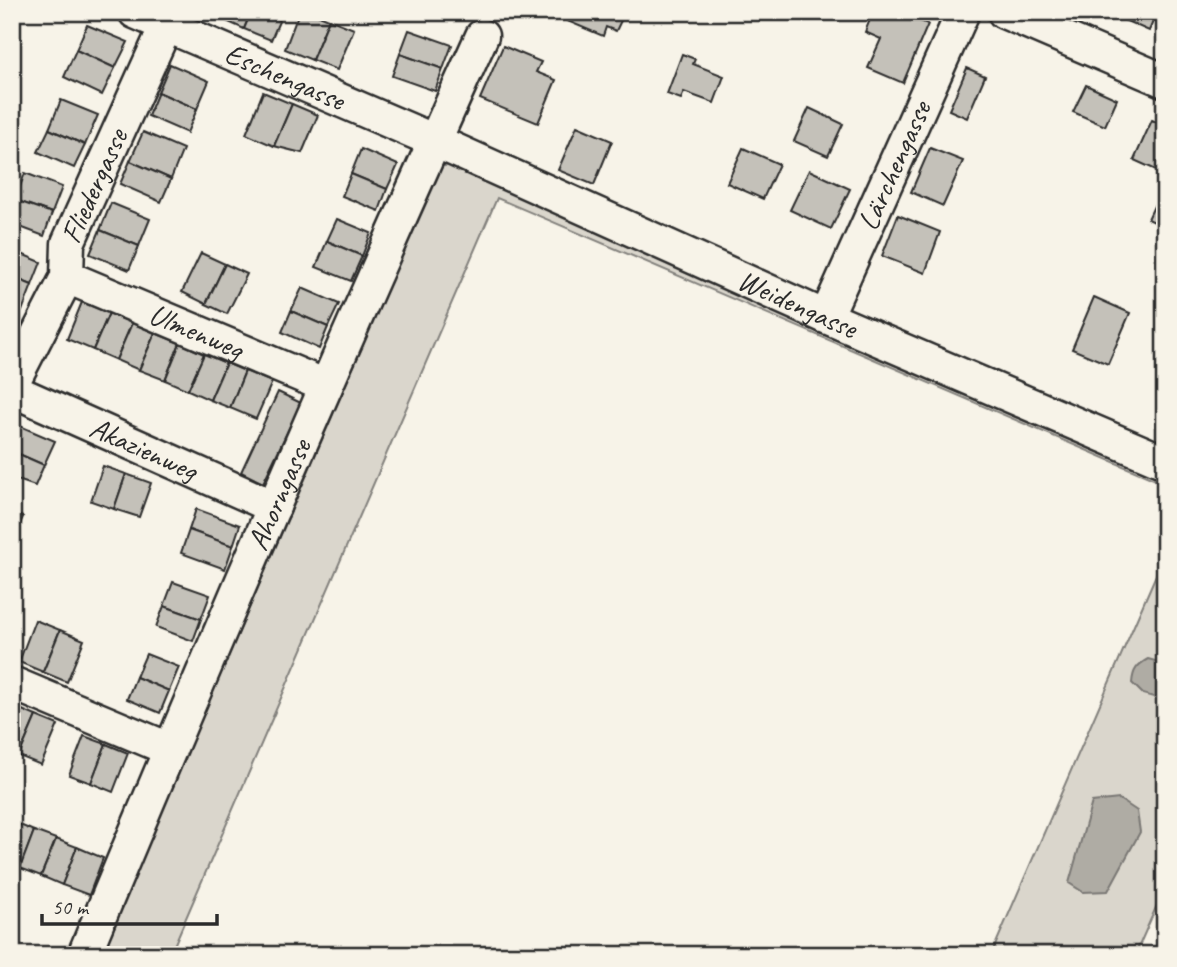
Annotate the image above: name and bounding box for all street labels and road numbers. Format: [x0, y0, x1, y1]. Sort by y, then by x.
street label: Eschengasse [219, 34, 352, 120]
street label: Lärchengasse [849, 93, 940, 236]
street label: Fliedergasse [52, 121, 137, 249]
street label: Weidengasse [732, 261, 865, 348]
street label: Ulmenweg [144, 295, 251, 369]
street label: Akazienweg [84, 408, 205, 490]
street label: Ahorngasse [238, 431, 321, 556]

